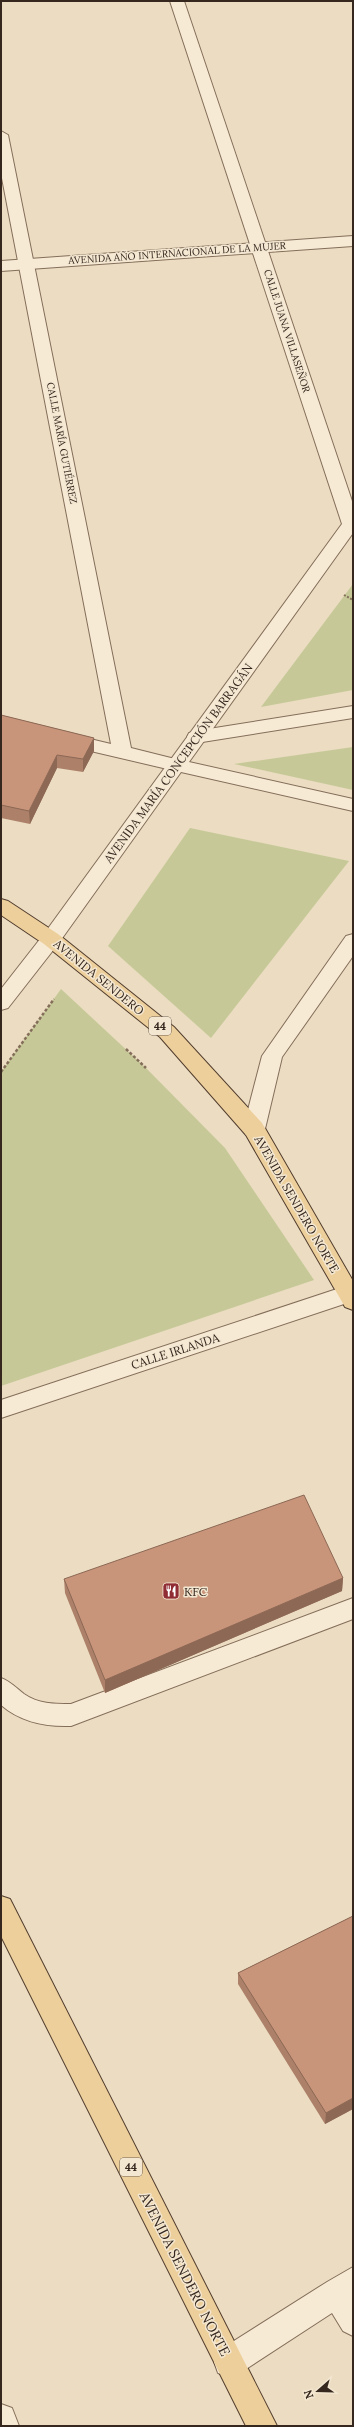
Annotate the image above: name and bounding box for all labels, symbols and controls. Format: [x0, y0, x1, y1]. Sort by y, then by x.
street label: AVENIDA AÑO INTERNACIONAL DE LA MUJER [67, 239, 287, 267]
street label: CALLE JUANA VILLASEÑOR [261, 268, 313, 395]
street label: CALLE MARÍA GUTIÉRREZ [44, 381, 80, 505]
street label: AVENIDA MARÍA CONCEPCIÓN BARRAGÁN [100, 660, 256, 867]
street label: AVENIDA SENDERO [50, 935, 147, 1018]
road number: 44 [149, 1017, 171, 1035]
street label: AVENIDA SENDERO NORTE [251, 1132, 343, 1275]
street label: CALLE IRLANDA [129, 1330, 221, 1372]
restaurant icon: KFC [161, 1581, 181, 1601]
place label: KFC [184, 1584, 208, 1599]
road number: 44 [120, 2158, 142, 2176]
street label: AVENIDA SENDERO NORTE [135, 2188, 234, 2359]
north arrow [298, 2371, 338, 2411]
text: N [300, 2388, 317, 2401]

